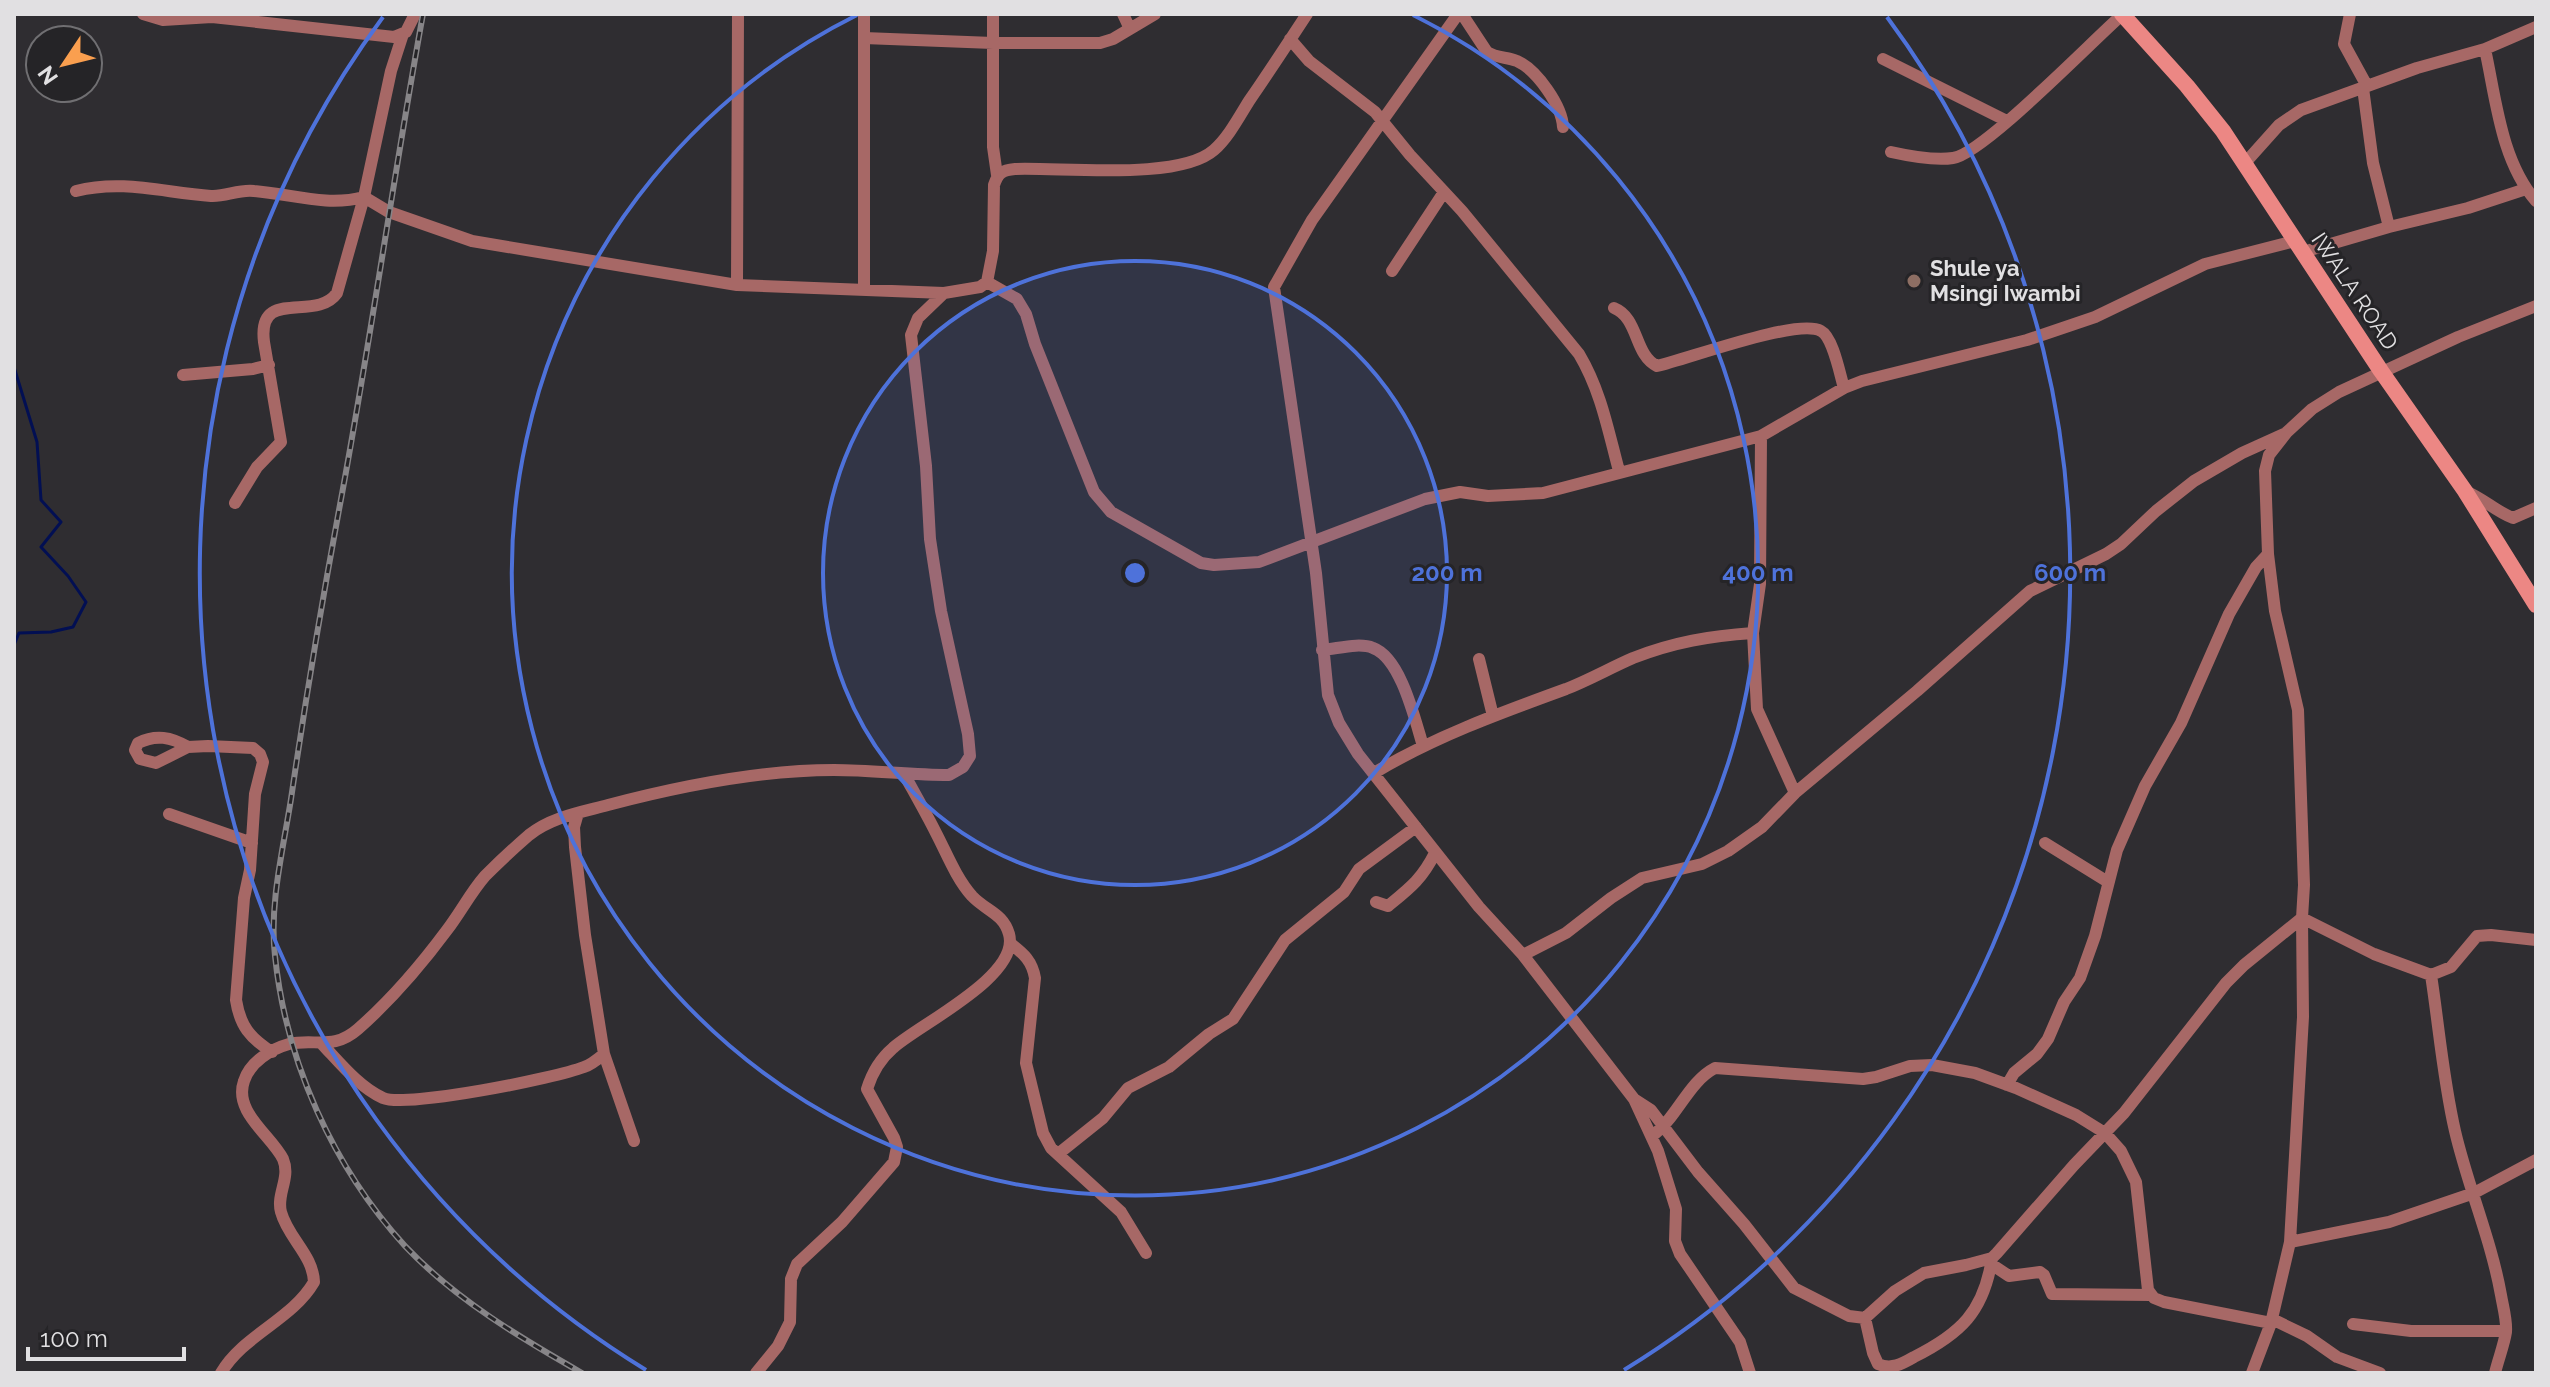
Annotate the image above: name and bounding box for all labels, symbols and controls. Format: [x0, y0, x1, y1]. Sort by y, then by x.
north arrow [24, 24, 104, 104]
text: N [32, 61, 63, 90]
street label: IWALA ROAD [2306, 228, 2404, 354]
place label: Shule ya Msingi Iwambi [1930, 255, 2081, 306]
marker: Shule ya Msingi Iwambi [1905, 272, 1923, 290]
text: 200 m [1411, 558, 1483, 587]
text: 400 m [1722, 558, 1794, 587]
text: 600 m [2034, 558, 2106, 587]
centre of rings [1121, 559, 1149, 587]
scale bar [28, 1311, 184, 1361]
text: 100 m [40, 1324, 108, 1353]

